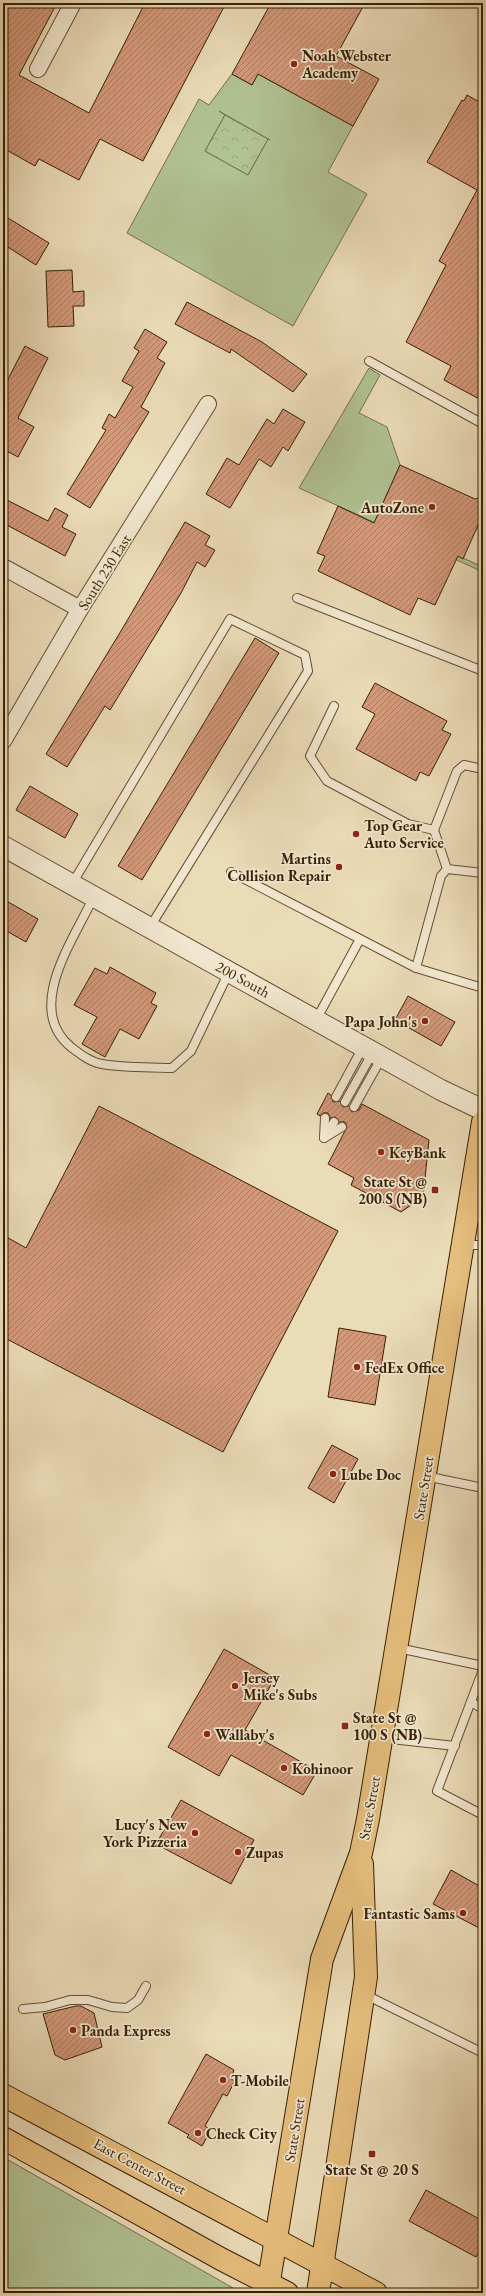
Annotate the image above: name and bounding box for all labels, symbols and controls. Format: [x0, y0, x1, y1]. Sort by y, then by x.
place label: Noah Webster Academy [301, 46, 392, 82]
marker: Noah Webster Academy [289, 59, 299, 69]
place label: AutoZone [360, 498, 424, 517]
marker: AutoZone [427, 502, 437, 512]
street label: South 230 East [73, 530, 135, 613]
place label: Top Gear Auto Service [363, 816, 444, 852]
marker: Top Gear Auto Service [351, 829, 361, 839]
place label: Martins Collision Repair [228, 849, 332, 885]
marker: Martins Collision Repair [334, 862, 344, 872]
street label: 200 South [212, 956, 274, 1002]
place label: Papa John's [345, 1012, 417, 1031]
marker: Papa John's [420, 1016, 430, 1026]
place label: KeyBank [389, 1143, 447, 1162]
marker: KeyBank [376, 1147, 386, 1157]
place label: State St @ 200 S (NB) [358, 1172, 427, 1208]
marker: State St @ 200 S (NB) [430, 1185, 440, 1195]
place label: FedEx Office [365, 1358, 444, 1377]
marker: FedEx Office [352, 1362, 362, 1372]
street label: State Street [409, 1455, 437, 1521]
place label: Lube Doc [341, 1465, 401, 1484]
marker: Lube Doc [328, 1469, 338, 1479]
place label: Jersey Mike's Subs [241, 1668, 317, 1704]
marker: Jersey Mike's Subs [230, 1681, 240, 1691]
place label: State St @ 100 S (NB) [353, 1708, 422, 1744]
marker: State St @ 100 S (NB) [340, 1721, 350, 1731]
place label: Wallaby's [215, 1725, 274, 1744]
marker: Wallaby's [202, 1729, 212, 1739]
place label: Kohinoor [292, 1759, 354, 1778]
marker: Kohinoor [279, 1763, 289, 1773]
street label: State Street [354, 1774, 384, 1841]
place label: Lucy's New York Pizzeria [103, 1815, 188, 1851]
marker: Lucy's New York Pizzeria [190, 1828, 200, 1838]
place label: Zupas [246, 1843, 283, 1862]
marker: Zupas [233, 1847, 243, 1857]
place label: Fantastic Sams [363, 1904, 455, 1923]
marker: Fantastic Sams [458, 1908, 468, 1918]
place label: Panda Express [81, 2021, 171, 2040]
marker: Panda Express [68, 2025, 78, 2035]
place label: T-Mobile [231, 2071, 289, 2090]
marker: T-Mobile [218, 2075, 228, 2085]
street label: State Street [280, 2097, 308, 2163]
place label: Check City [206, 2124, 278, 2143]
marker: Check City [193, 2128, 203, 2138]
street label: East Center Street [90, 2134, 190, 2199]
marker: State St @ 20 S [367, 2149, 377, 2159]
place label: State St @ 20 S [325, 2160, 419, 2179]

